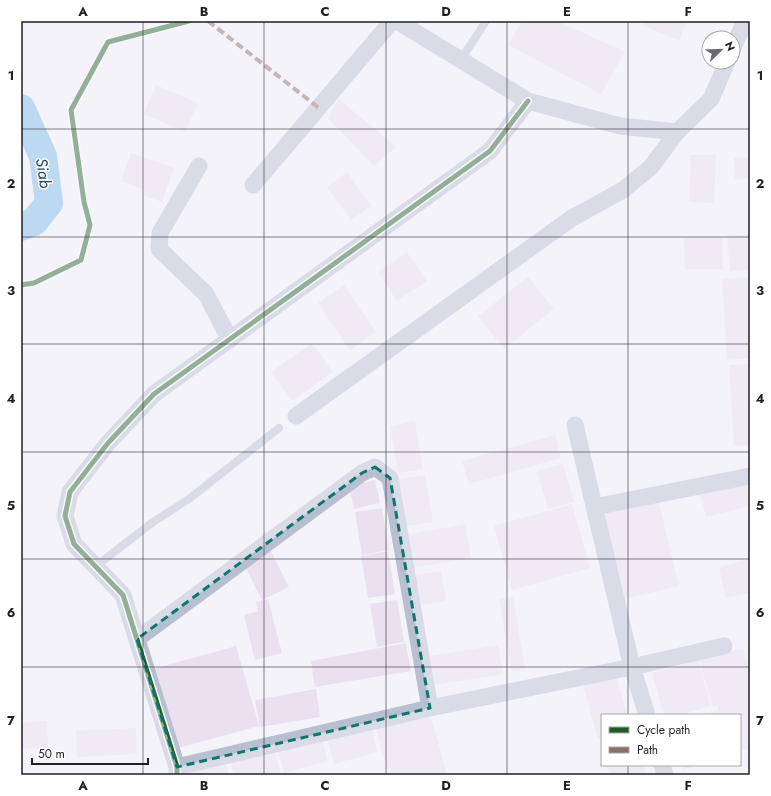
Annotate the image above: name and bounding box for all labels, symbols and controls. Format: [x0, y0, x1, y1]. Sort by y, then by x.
text: A [77, 2, 88, 21]
text: B [200, 2, 209, 21]
text: C [320, 2, 330, 21]
text: D [441, 2, 451, 21]
text: E [563, 2, 571, 21]
text: F [684, 2, 692, 21]
north arrow [701, 30, 741, 70]
text: N [721, 39, 739, 53]
text: 1 [8, 66, 14, 85]
text: 1 [757, 66, 763, 85]
water label: Siab [30, 156, 57, 190]
text: 2 [7, 174, 15, 193]
text: 2 [756, 174, 764, 193]
text: 3 [7, 281, 15, 300]
text: 3 [756, 281, 764, 300]
text: 4 [6, 389, 16, 408]
text: 4 [755, 389, 765, 408]
text: 5 [7, 496, 15, 515]
text: 5 [756, 496, 764, 515]
text: 6 [7, 603, 16, 622]
text: 6 [756, 603, 765, 622]
text: 7 [7, 711, 15, 730]
text: 7 [756, 711, 764, 730]
legend [601, 714, 741, 766]
text: Cycle path [637, 721, 690, 739]
scale bar [32, 740, 148, 766]
text: Path [637, 741, 658, 759]
text: 50 m [38, 745, 65, 763]
text: A [77, 776, 88, 795]
text: B [200, 776, 209, 795]
text: C [320, 776, 330, 795]
text: D [441, 776, 451, 795]
text: E [563, 776, 571, 795]
text: F [684, 776, 692, 795]

